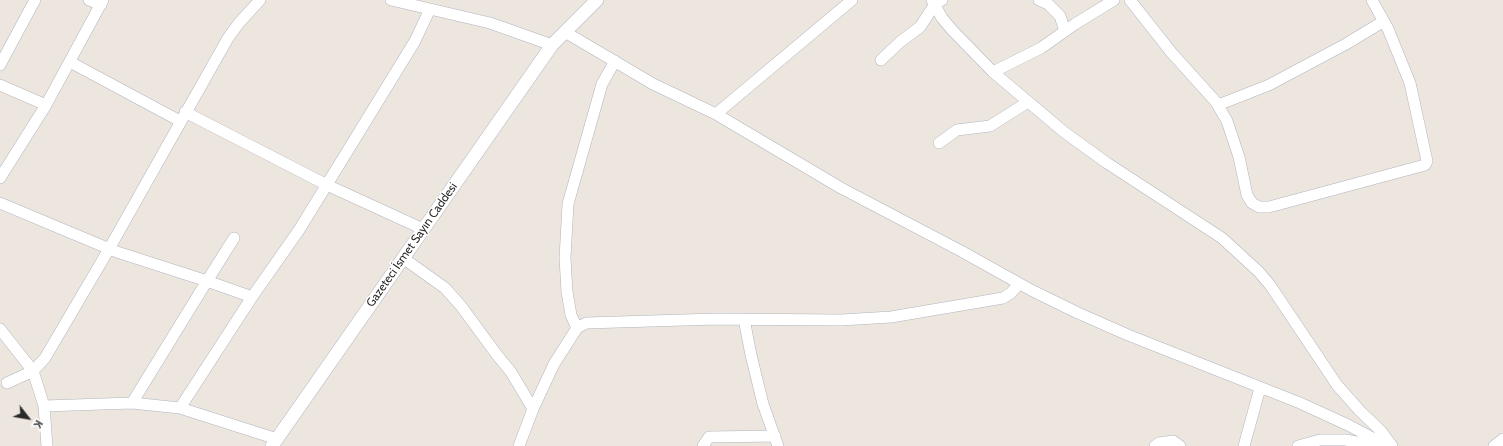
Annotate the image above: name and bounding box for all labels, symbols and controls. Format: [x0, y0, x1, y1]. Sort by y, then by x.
street label: Gazeteci İsmet Sayın Caddesi [364, 180, 460, 310]
north arrow [8, 398, 48, 438]
text: K [31, 418, 46, 431]

